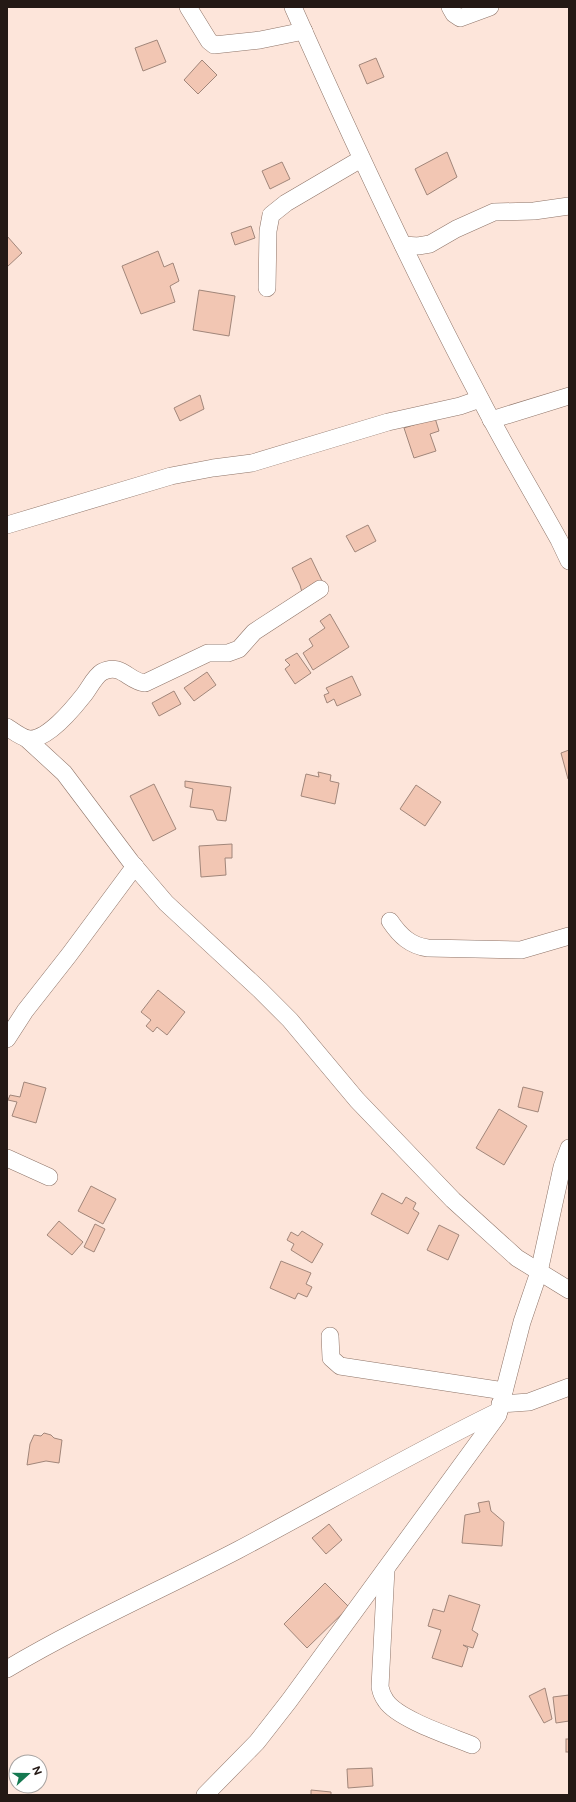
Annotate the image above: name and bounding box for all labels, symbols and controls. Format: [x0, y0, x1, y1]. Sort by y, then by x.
north arrow [8, 1754, 48, 1794]
text: N [29, 1764, 44, 1777]

